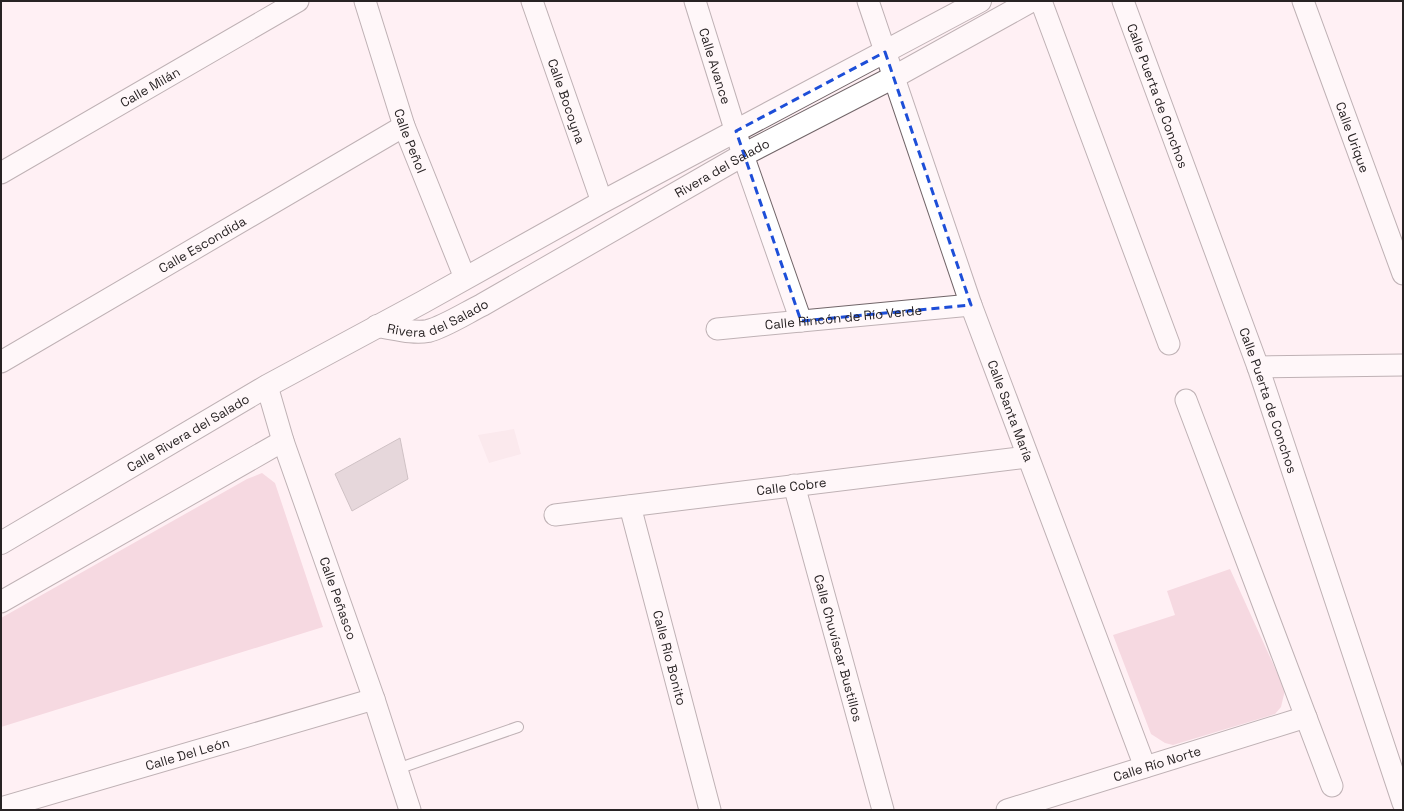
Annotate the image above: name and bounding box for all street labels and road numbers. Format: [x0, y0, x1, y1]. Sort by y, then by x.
street label: Calle Puerta de Conchos [1123, 21, 1192, 171]
street label: Calle Avance [695, 26, 735, 106]
street label: Calle Bocoyna [544, 56, 589, 147]
street label: Calle Milán [117, 63, 183, 111]
street label: Calle Urique [1332, 100, 1373, 175]
street label: Calle Peñol [390, 107, 430, 176]
street label: Rivera del Salado [672, 135, 773, 202]
street label: Calle Escondida [155, 212, 250, 277]
street label: Rivera del Salado [386, 295, 491, 341]
street label: Calle Rincón de Río Verde [764, 302, 923, 333]
street label: Calle Puerta de Conchos [1235, 325, 1301, 476]
street label: Calle Santa María [983, 358, 1037, 465]
street label: Calle Rivera del Salado [124, 390, 253, 476]
street label: Calle Cobre [755, 474, 827, 499]
street label: Calle Peñasco [316, 555, 360, 642]
street label: Calle Chuvíscar Bustillos [810, 573, 866, 724]
street label: Calle Río Bonito [649, 609, 690, 707]
street label: Calle Del León [143, 734, 231, 774]
street label: Calle Río Norte [1111, 742, 1203, 785]

